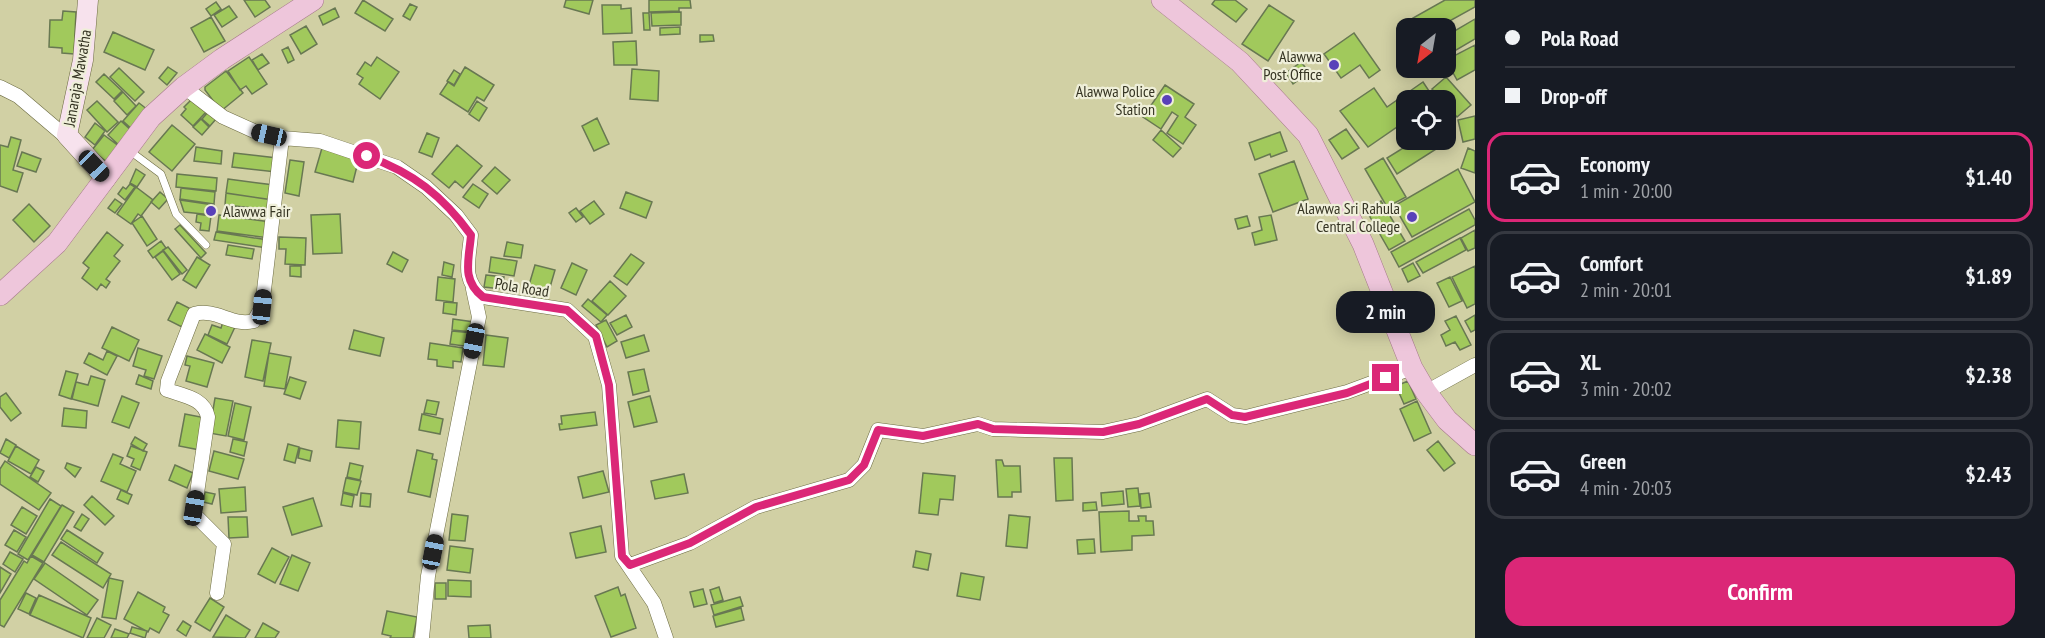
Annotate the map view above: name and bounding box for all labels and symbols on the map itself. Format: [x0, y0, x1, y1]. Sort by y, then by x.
north arrow [1396, 18, 1456, 78]
street label: Janaraja Mawatha [58, 28, 95, 129]
place label: Alawwa Post Office [1263, 46, 1322, 84]
marker: Alawwa Post Office [1327, 58, 1341, 72]
place label: Alawwa Police Station [1076, 81, 1155, 119]
marker: Alawwa Police Station [1160, 93, 1174, 107]
car [249, 122, 289, 148]
route start [353, 142, 380, 169]
car [75, 147, 113, 185]
place label: Alawwa Sri Rahula Central College [1297, 198, 1400, 236]
place label: Alawwa Fair [223, 201, 291, 221]
marker: Alawwa Fair [204, 204, 218, 218]
marker: Alawwa Sri Rahula Central College [1405, 210, 1419, 224]
street label: Pola Road [494, 273, 551, 301]
car [251, 288, 273, 326]
callout: 2 min [1336, 291, 1436, 333]
car [462, 322, 486, 360]
route end [1372, 364, 1399, 391]
car [182, 489, 206, 527]
car [421, 533, 445, 571]

